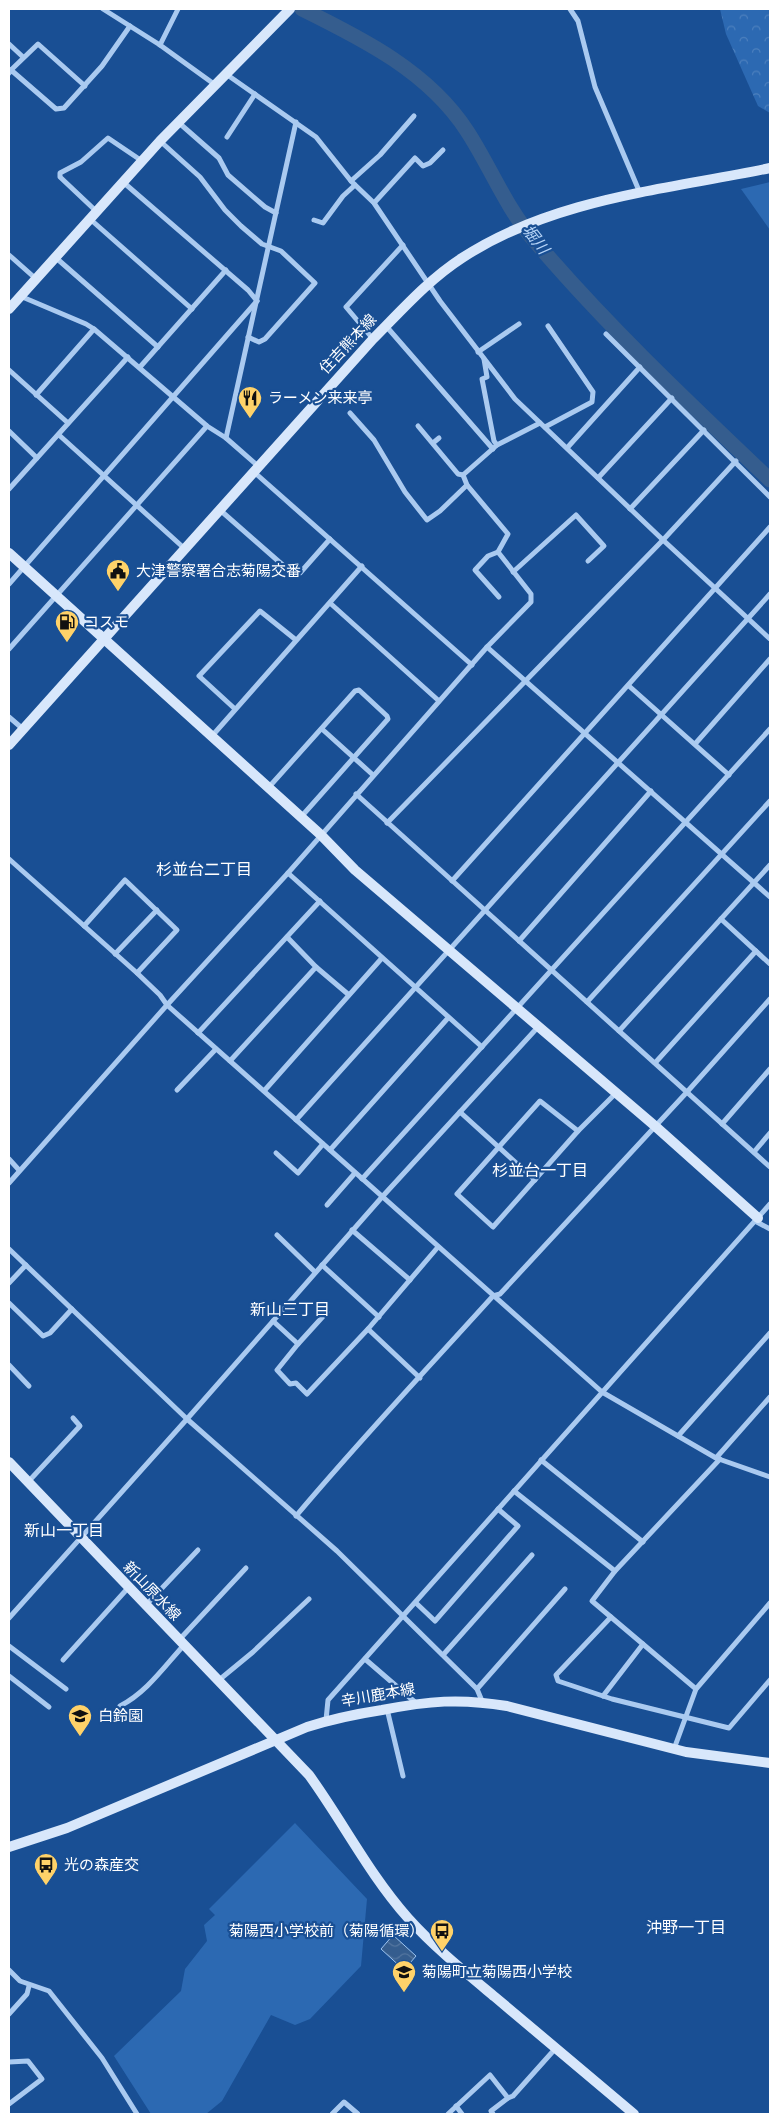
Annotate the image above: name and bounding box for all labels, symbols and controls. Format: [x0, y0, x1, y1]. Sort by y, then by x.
water label: 堀川 [517, 220, 556, 260]
street label: 住吉熊本線 [314, 309, 381, 378]
restaurant icon: ラーメン来来亭 [237, 385, 263, 419]
place label: ラーメン来来亭 [268, 387, 372, 408]
public building icon: 大津警察署合志菊陽交番 [105, 558, 131, 592]
place label: 大津警察署合志菊陽交番 [136, 560, 301, 581]
fuel station icon: コスモ [54, 609, 80, 643]
place label: コスモ [84, 611, 129, 632]
district label: 杉並台二丁目 [156, 858, 252, 880]
district label: 杉並台一丁目 [492, 1159, 588, 1181]
district label: 新山三丁目 [250, 1298, 330, 1320]
district label: 新山一丁目 [24, 1519, 104, 1541]
street label: 新山原水線 [119, 1556, 186, 1625]
street label: 辛川鹿本線 [339, 1678, 417, 1711]
school or university icon: 白鈴園 [67, 1703, 93, 1737]
place label: 白鈴園 [98, 1705, 143, 1726]
bus stop icon: 光の森産交 [33, 1852, 59, 1886]
place label: 光の森産交 [64, 1854, 139, 1875]
district label: 沖野一丁目 [646, 1916, 726, 1938]
bus stop icon: 菊陽西小学校前（菊陽循環） [429, 1918, 455, 1952]
place label: 菊陽西小学校前（菊陽循環） [229, 1920, 424, 1941]
school or university icon: 菊陽町立菊陽西小学校 [391, 1959, 417, 1993]
place label: 菊陽町立菊陽西小学校 [422, 1961, 572, 1982]

